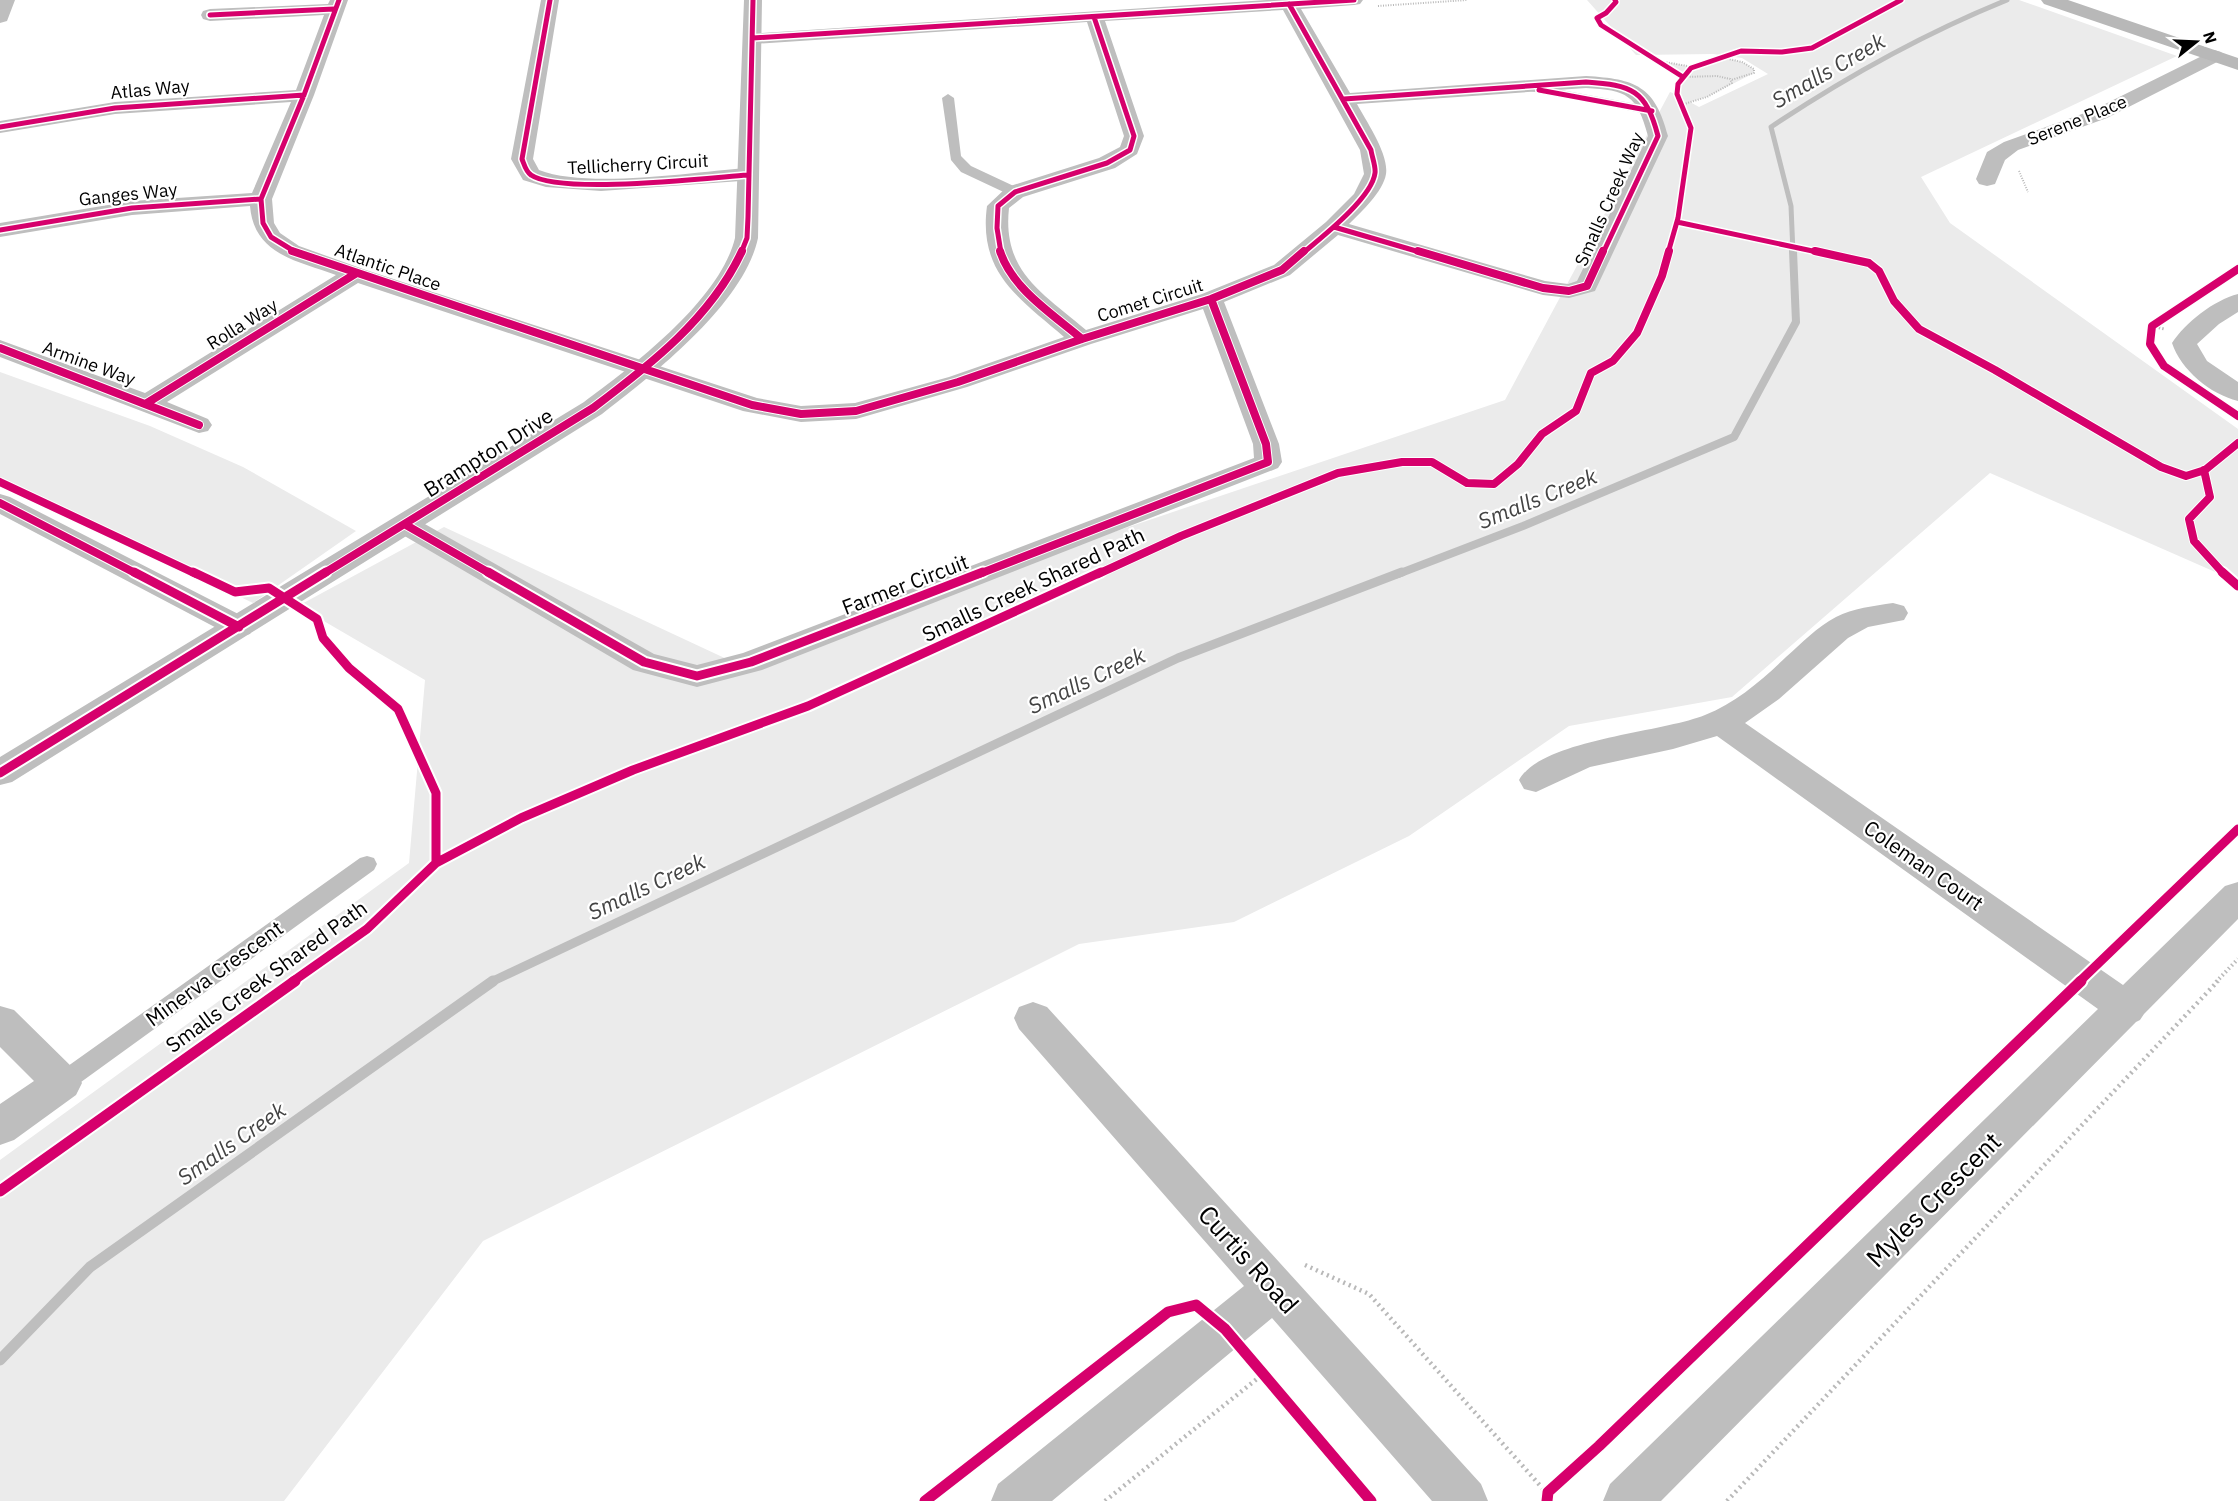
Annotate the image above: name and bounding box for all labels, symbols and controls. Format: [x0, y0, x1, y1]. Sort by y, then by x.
north arrow [2166, 12, 2226, 72]
water label: Smalls Creek [1766, 26, 1890, 114]
text: N [2199, 29, 2222, 46]
street label: Atlas Way [109, 74, 191, 104]
street label: Serene Place [2024, 90, 2130, 150]
street label: Smalls Creek Way [1569, 129, 1649, 269]
street label: Tellicherry Circuit [567, 149, 709, 179]
street label: Ganges Way [78, 177, 178, 211]
street label: Atlantic Place [332, 238, 444, 296]
street label: Comet Circuit [1094, 273, 1206, 327]
street label: Rolla Way [202, 293, 282, 355]
street label: Armine Way [39, 336, 139, 390]
street label: Brampton Drive [418, 401, 558, 503]
water label: Smalls Creek [1473, 461, 1601, 535]
street label: Smalls Creek Shared Path [917, 520, 1149, 648]
street label: Farmer Circuit [838, 547, 972, 621]
water label: Smalls Creek [1023, 640, 1150, 720]
street label: Coleman Court [1858, 813, 1990, 917]
water label: Smalls Creek [583, 846, 710, 926]
street label: Smalls Creek Shared Path [160, 893, 372, 1059]
street label: Minerva Crescent [140, 914, 288, 1032]
water label: Smalls Creek [171, 1095, 291, 1191]
street label: Myles Crescent [1858, 1124, 2008, 1274]
street label: Curtis Road [1191, 1198, 1307, 1320]

